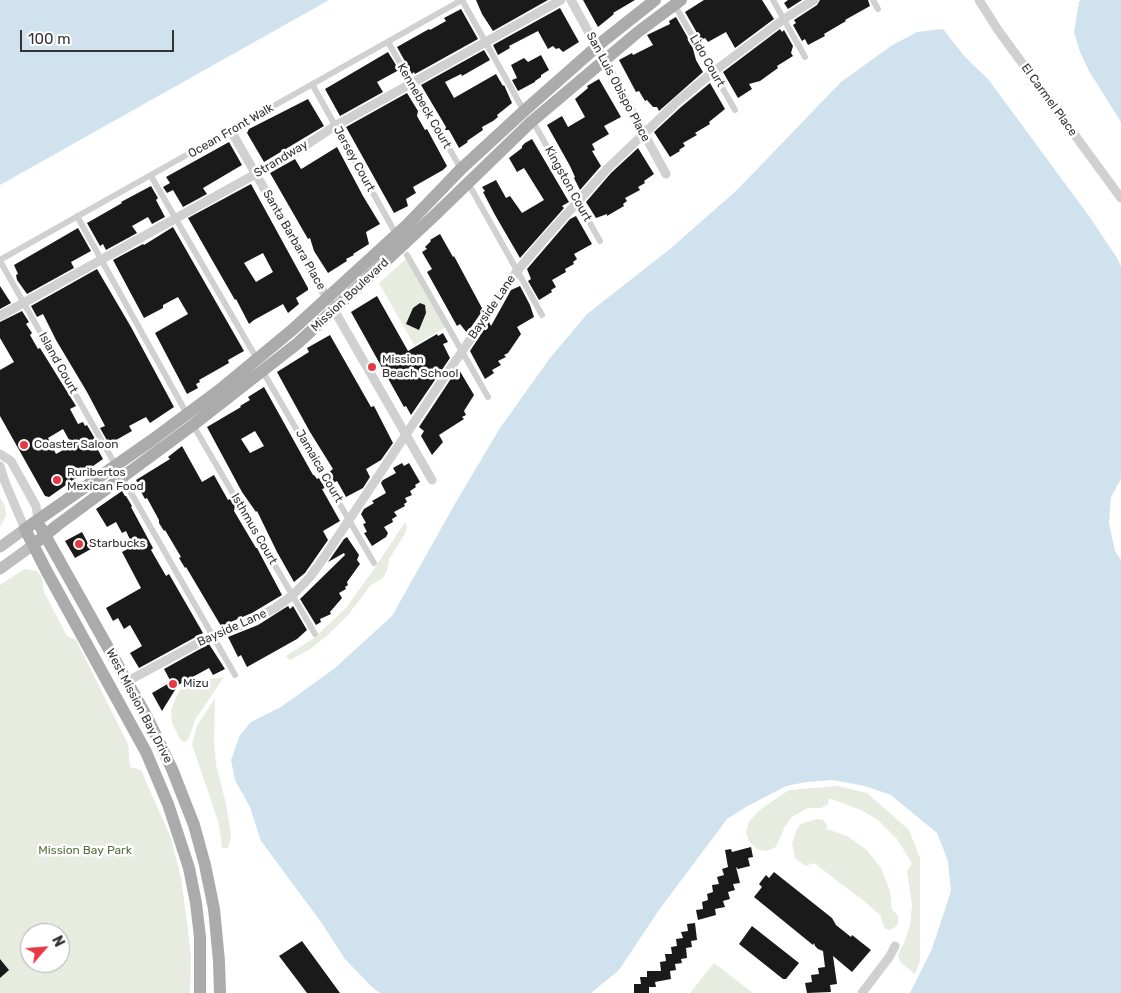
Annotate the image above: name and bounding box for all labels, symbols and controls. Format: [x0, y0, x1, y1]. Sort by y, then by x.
scale bar [22, 20, 176, 52]
text: 100 m [28, 30, 70, 48]
street label: San Luis Obispo Place [583, 30, 653, 144]
street label: Lido Court [686, 32, 728, 90]
street label: Kennebeck Court [394, 61, 454, 151]
street label: El Carmel Place [1018, 61, 1080, 139]
street label: Ocean Front Walk [186, 101, 276, 161]
street label: Jersey Court [330, 124, 378, 194]
street label: Strandway [251, 137, 311, 181]
street label: Kingston Court [541, 144, 595, 224]
street label: Santa Barbara Place [259, 187, 329, 293]
street label: Mission Boulevard [308, 255, 392, 335]
street label: Bayside Lane [465, 272, 519, 342]
street label: Island Court [35, 330, 81, 396]
place label: Mission Beach School [382, 353, 458, 381]
marker: Mission Beach School [366, 361, 378, 373]
street label: Jamaica Court [292, 427, 346, 505]
place label: Coaster Saloon [34, 438, 119, 452]
marker: Coaster Saloon [18, 439, 30, 451]
place label: Ruribertos Mexican Food [67, 466, 144, 494]
marker: Ruribertos Mexican Food [51, 474, 63, 486]
street label: Isthmus Court [228, 491, 280, 567]
place label: Starbucks [89, 537, 146, 551]
marker: Starbucks [73, 538, 85, 550]
street label: Bayside Lane [195, 606, 269, 650]
street label: West Mission Bay Drive [103, 646, 175, 766]
place label: Mizu [183, 677, 209, 691]
marker: Mizu [167, 678, 179, 690]
park label: Mission Bay Park [38, 844, 132, 858]
north arrow [20, 923, 70, 973]
text: N [48, 933, 68, 950]

